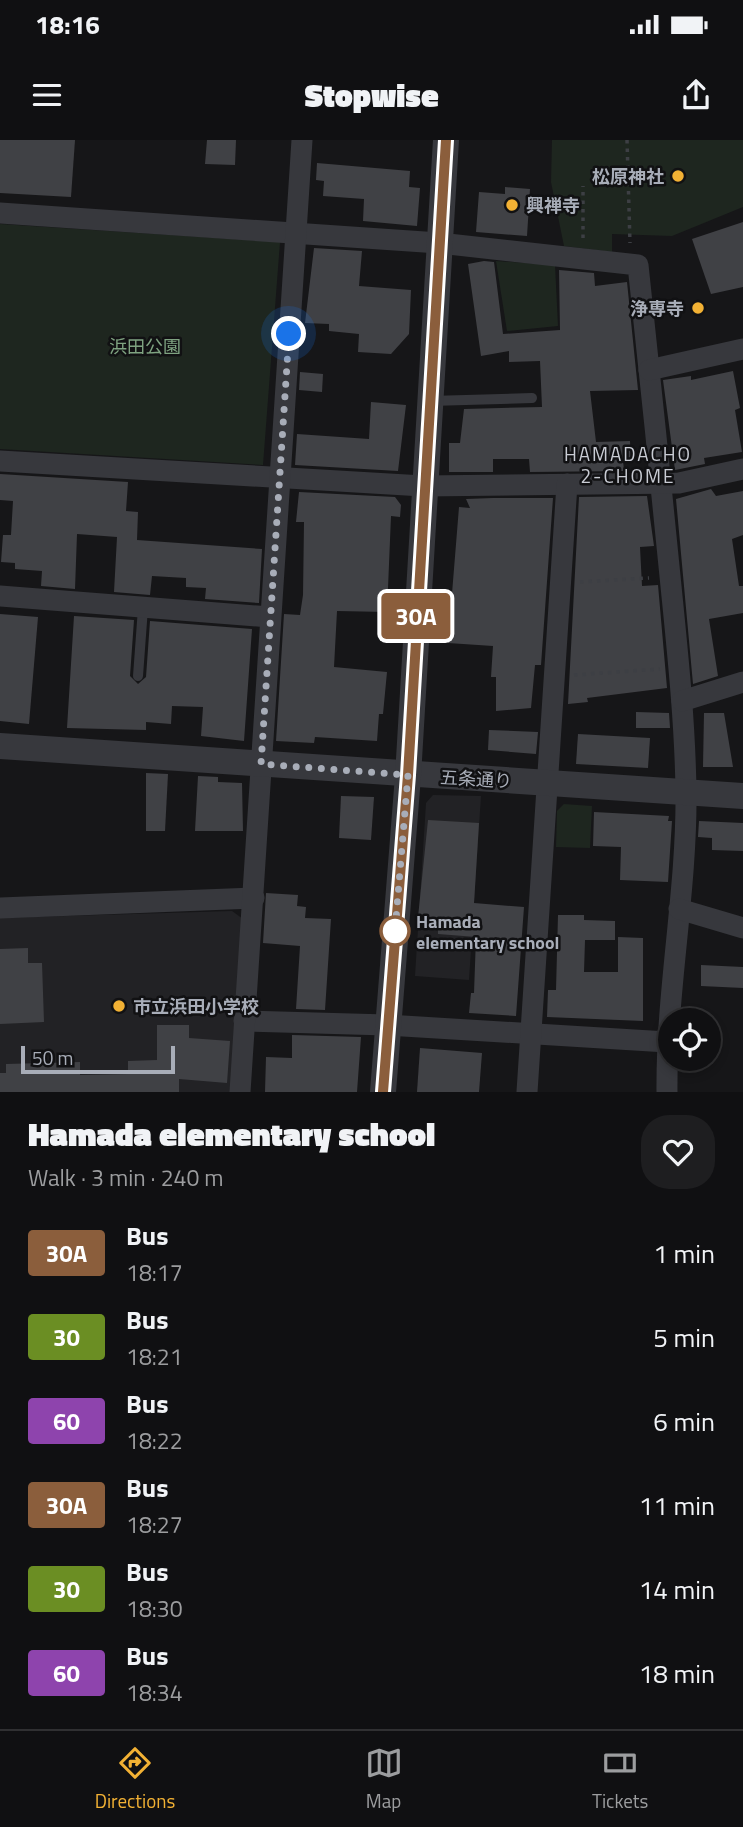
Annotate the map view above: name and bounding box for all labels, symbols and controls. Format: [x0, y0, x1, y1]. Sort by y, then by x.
text: 18:16 [35, 5, 100, 44]
text: Stopwise [304, 71, 439, 119]
icon: menu [28, 76, 66, 114]
icon: share [677, 76, 715, 114]
place label: 松原神社 [592, 163, 664, 190]
marker: 松原神社 [670, 168, 686, 184]
place label: 興禅寺 [526, 192, 580, 219]
marker: 興禅寺 [504, 197, 520, 213]
place label: 浄専寺 [630, 295, 684, 322]
marker: 浄専寺 [690, 300, 706, 316]
your location [271, 316, 306, 351]
park label: 浜田公園 [109, 333, 181, 360]
district label: HAMADACHO 2-CHOME [564, 439, 692, 490]
line badge: 30A [376, 593, 456, 639]
text: 30A [395, 598, 437, 634]
street label: 五条通り [439, 764, 513, 794]
place label: Hamada elementary school [416, 908, 559, 956]
marker: Hamada elementary school [380, 916, 410, 946]
place label: 市立浜田小学校 [133, 993, 259, 1020]
marker: 市立浜田小学校 [111, 998, 127, 1014]
map controls [658, 1008, 721, 1071]
button: locate [658, 1008, 721, 1071]
scale bar [21, 1043, 175, 1075]
text: 50 m [32, 1043, 73, 1072]
text: Hamada elementary school [28, 1109, 435, 1159]
button: heart [641, 1115, 715, 1189]
text: Walk · 3 min · 240 m [28, 1160, 224, 1195]
text: Bus [126, 1216, 168, 1255]
text: 1 min [653, 1234, 715, 1273]
text: 30A [46, 1235, 87, 1271]
text: 18:17 [126, 1255, 183, 1290]
text: Bus [126, 1300, 168, 1339]
text: 5 min [653, 1318, 715, 1357]
text: 30 [53, 1319, 80, 1355]
text: 18:21 [126, 1339, 183, 1374]
text: Bus [126, 1384, 168, 1423]
text: 6 min [653, 1402, 715, 1441]
text: 60 [53, 1403, 80, 1439]
text: 18:22 [126, 1423, 183, 1458]
text: Bus [126, 1468, 168, 1507]
text: 11 min [639, 1486, 715, 1525]
text: 30A [46, 1487, 87, 1523]
text: 18:27 [126, 1507, 183, 1542]
text: Bus [126, 1552, 168, 1591]
text: 14 min [639, 1570, 715, 1609]
text: 30 [53, 1571, 80, 1607]
text: 18:30 [126, 1591, 183, 1626]
text: Bus [126, 1636, 168, 1675]
text: 18 min [639, 1654, 715, 1693]
text: 60 [53, 1655, 80, 1691]
text: 18:34 [126, 1675, 183, 1710]
tab: Directions [95, 1744, 175, 1815]
tab: Map [365, 1744, 403, 1815]
tab: Tickets [592, 1744, 648, 1815]

